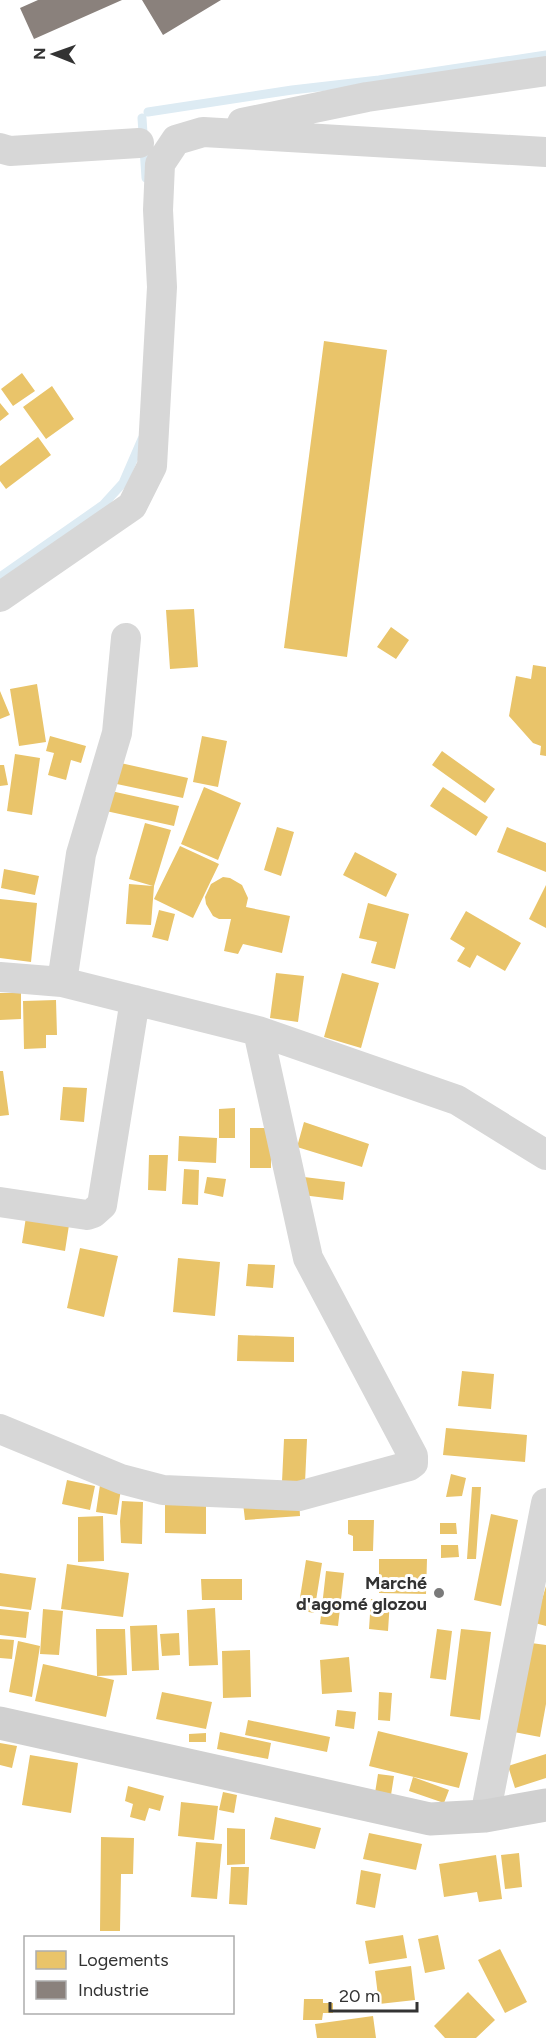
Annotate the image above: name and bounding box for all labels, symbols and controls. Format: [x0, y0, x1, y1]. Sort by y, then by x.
north arrow [24, 24, 84, 84]
text: N [30, 47, 49, 60]
place label: Marché d'agomé glozou [296, 1572, 427, 1615]
marker: Marché d'agomé glozou [432, 1586, 446, 1600]
legend [24, 1936, 234, 2014]
text: Logements [78, 1949, 169, 1971]
scale bar [330, 1975, 417, 2013]
text: Industrie [78, 1979, 149, 2001]
text: 20 m [339, 1985, 380, 2007]

